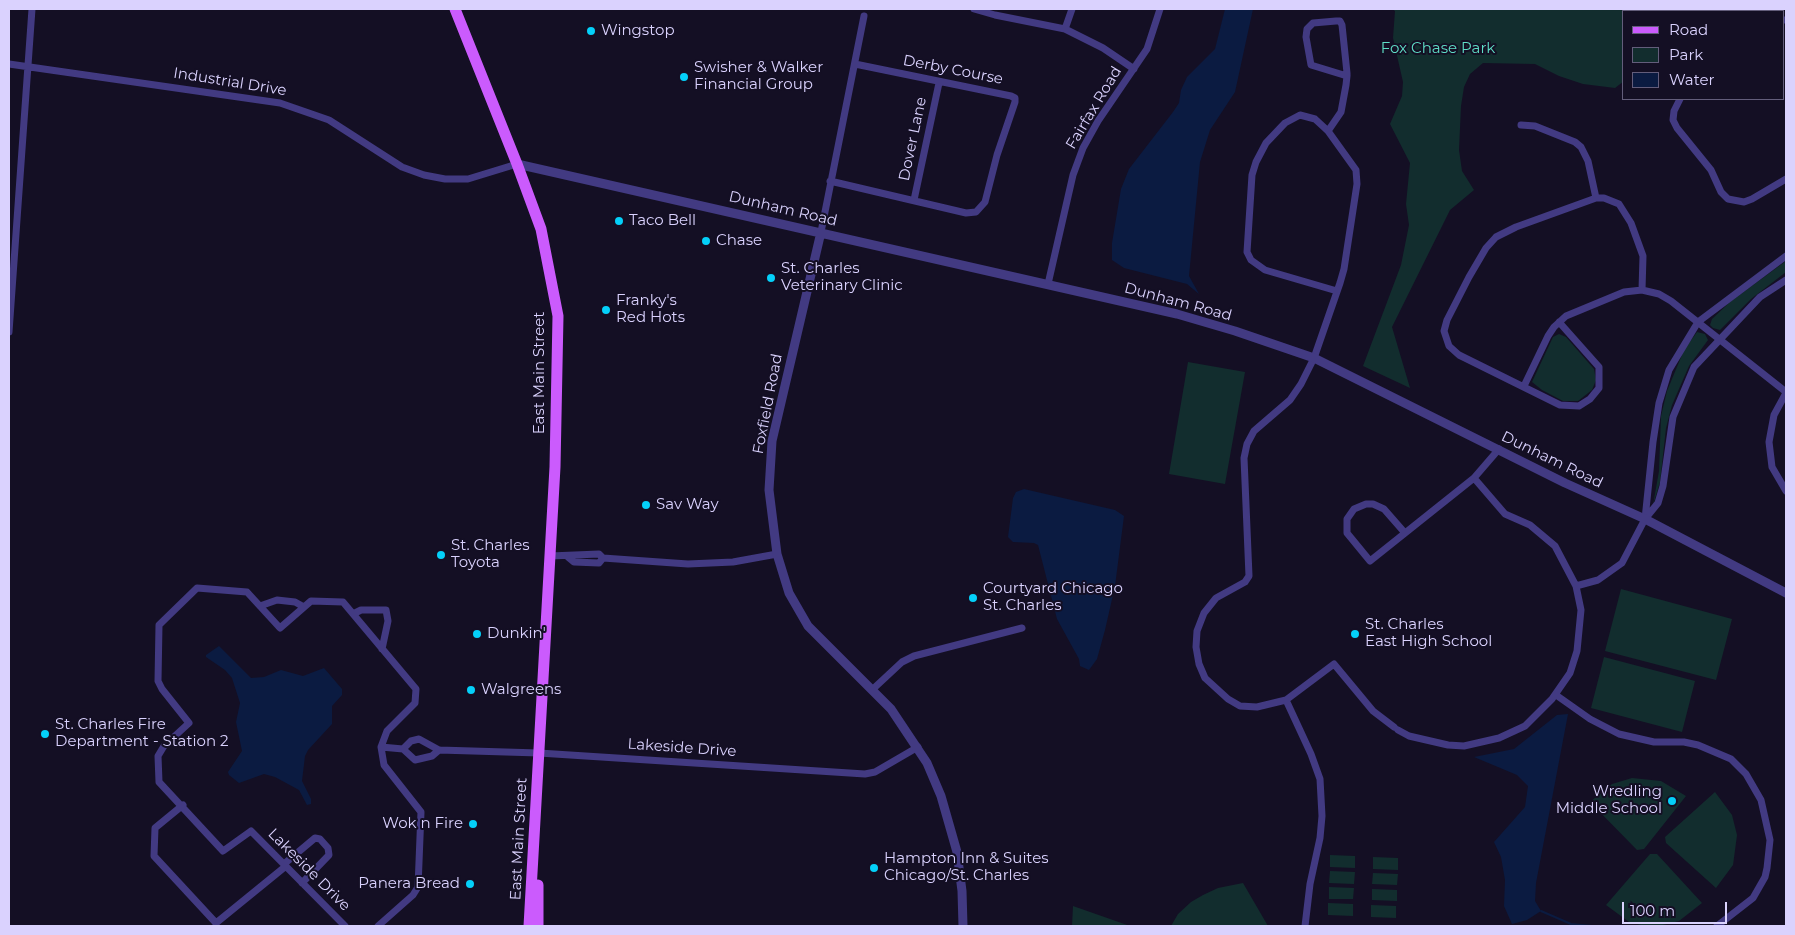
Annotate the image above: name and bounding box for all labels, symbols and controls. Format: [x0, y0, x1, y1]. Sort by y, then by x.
legend [1622, 10, 1785, 100]
text: Road [1669, 20, 1708, 39]
place label: Wingstop [601, 22, 675, 40]
marker: Wingstop [585, 25, 597, 37]
park label: Fox Chase Park [1381, 40, 1495, 58]
text: Park [1669, 45, 1703, 64]
street label: Derby Course [901, 51, 1005, 89]
place label: Swisher & Walker Financial Group [694, 59, 823, 94]
street label: Fairfax Road [1062, 63, 1126, 153]
street label: Industrial Drive [172, 64, 288, 100]
text: Water [1669, 70, 1715, 89]
marker: Swisher & Walker Financial Group [678, 71, 690, 83]
street label: Dover Lane [895, 95, 931, 183]
street label: Dunham Road [727, 188, 839, 230]
place label: Taco Bell [629, 212, 696, 230]
marker: Taco Bell [613, 215, 625, 227]
place label: Chase [716, 232, 762, 250]
marker: Chase [700, 235, 712, 247]
place label: St. Charles Veterinary Clinic [781, 260, 903, 295]
marker: St. Charles Veterinary Clinic [765, 272, 777, 284]
street label: Dunham Road [1122, 279, 1234, 325]
place label: Franky's Red Hots [616, 292, 685, 327]
marker: Franky's Red Hots [600, 304, 612, 316]
street label: East Main Street [531, 312, 549, 434]
street label: Foxfield Road [749, 352, 787, 456]
street label: Dunham Road [1498, 428, 1606, 492]
place label: Sav Way [656, 496, 719, 514]
marker: Sav Way [640, 499, 652, 511]
place label: St. Charles Toyota [451, 537, 530, 572]
marker: St. Charles Toyota [435, 549, 447, 561]
place label: Courtyard Chicago St. Charles [983, 580, 1123, 615]
marker: Courtyard Chicago St. Charles [967, 592, 979, 604]
place label: St. Charles East High School [1365, 616, 1492, 651]
place label: Dunkin' [487, 625, 546, 643]
marker: Dunkin' [471, 628, 483, 640]
marker: St. Charles East High School [1349, 628, 1361, 640]
place label: Walgreens [481, 681, 561, 699]
marker: Walgreens [465, 684, 477, 696]
place label: St. Charles Fire Department - Station 2 [55, 716, 229, 751]
marker: St. Charles Fire Department - Station 2 [39, 728, 51, 740]
street label: Lakeside Drive [627, 735, 737, 761]
street label: East Main Street [507, 777, 531, 901]
place label: Wredling Middle School [1556, 783, 1662, 818]
marker: Wredling Middle School [1666, 795, 1678, 807]
place label: Wok n Fire [382, 815, 463, 833]
marker: Wok n Fire [467, 818, 479, 830]
street label: Lakeside Drive [264, 825, 354, 915]
place label: Hampton Inn & Suites Chicago/St. Charles [884, 850, 1049, 885]
marker: Hampton Inn & Suites Chicago/St. Charles [868, 862, 880, 874]
place label: Panera Bread [358, 875, 460, 893]
marker: Panera Bread [464, 878, 476, 890]
scale bar [1625, 892, 1730, 924]
text: 100 m [1630, 901, 1675, 920]

